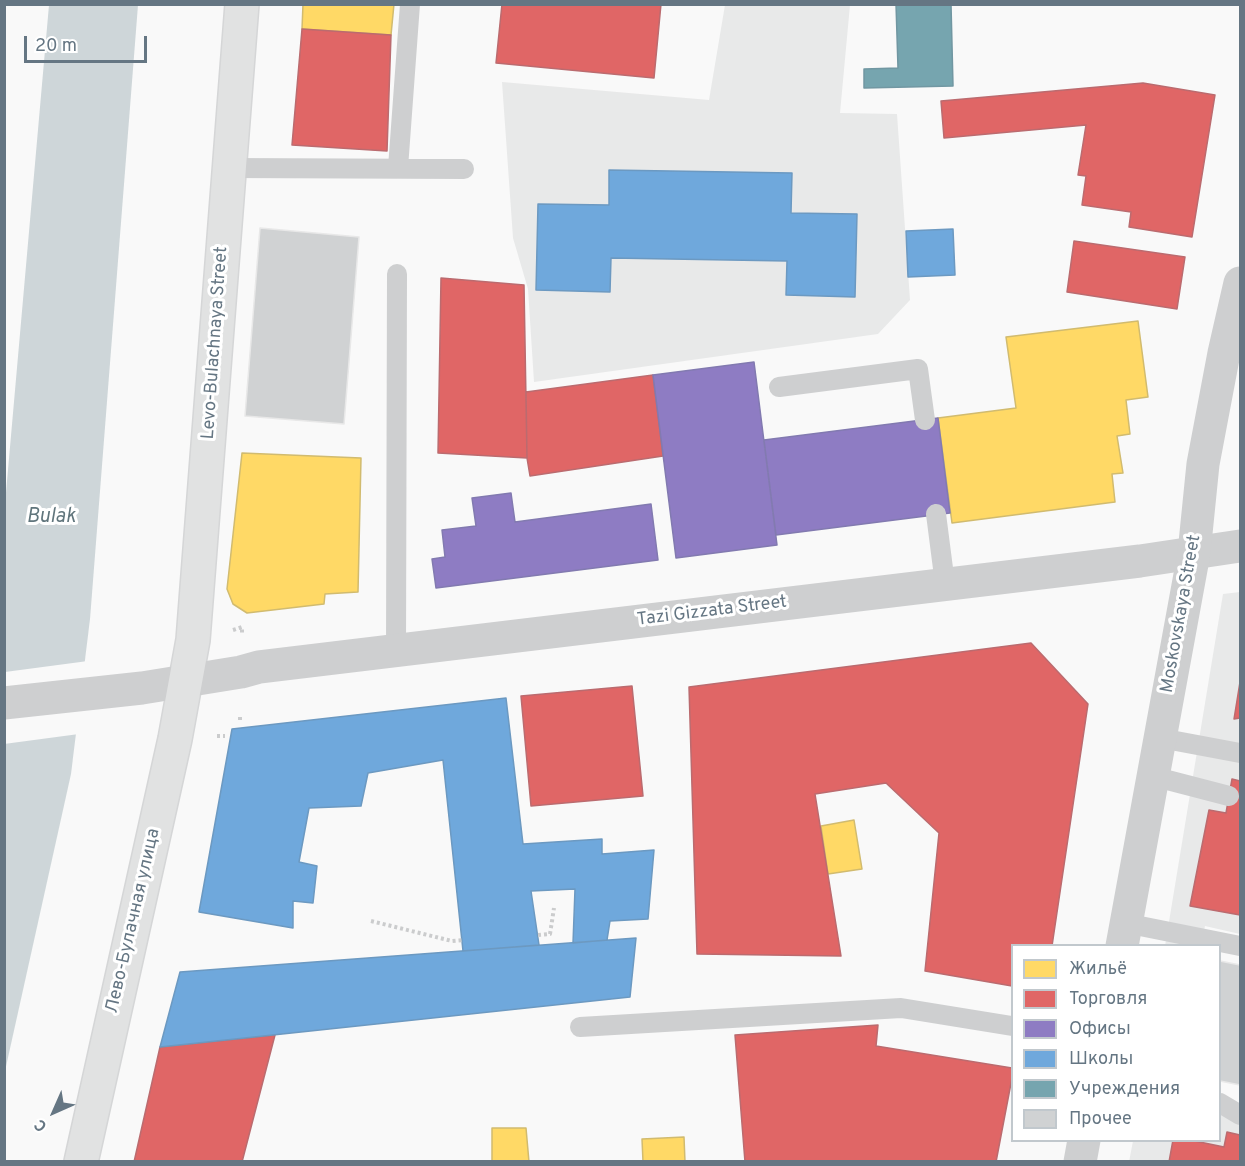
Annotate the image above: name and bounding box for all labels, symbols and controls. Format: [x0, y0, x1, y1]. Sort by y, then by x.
scale bar [27, 24, 150, 62]
text: 20 m [35, 35, 77, 58]
street label: Levo-Bulachnaya Street [198, 246, 234, 440]
water label: Bulak [27, 506, 75, 530]
street label: Moskovskaya Street [1157, 533, 1207, 695]
street label: Tazi Gizzata Street [636, 592, 788, 632]
street label: Лево-Булачная улица [102, 826, 166, 1016]
legend [1011, 944, 1221, 1142]
text: Жильё [1069, 958, 1127, 981]
text: Торговля [1069, 988, 1147, 1011]
text: Офисы [1069, 1018, 1131, 1041]
text: Школы [1069, 1048, 1133, 1071]
text: Учреждения [1069, 1078, 1180, 1101]
north arrow [24, 1082, 84, 1142]
text: Прочее [1069, 1108, 1132, 1131]
text: С [31, 1114, 52, 1135]

